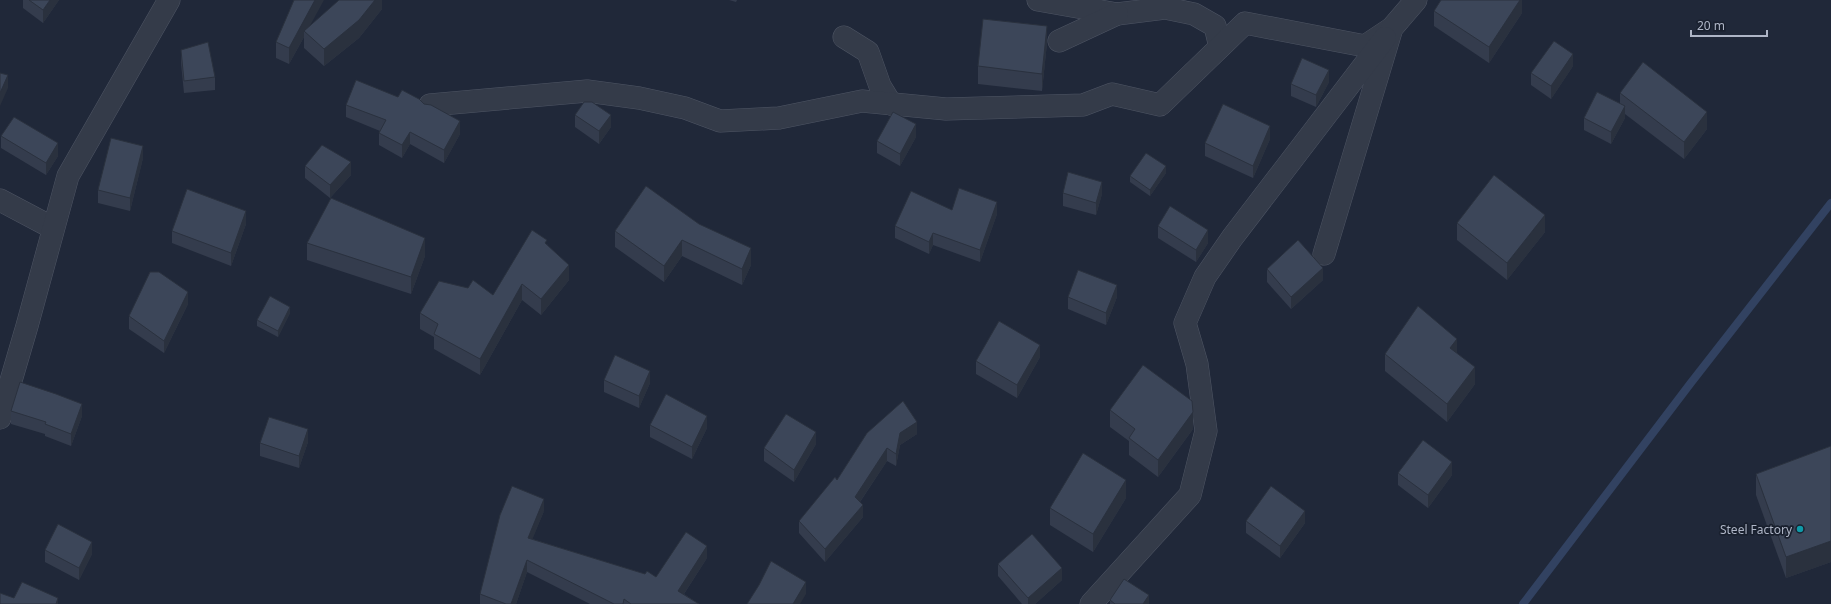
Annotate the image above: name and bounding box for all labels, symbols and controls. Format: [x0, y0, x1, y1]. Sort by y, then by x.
scale bar [1691, 12, 1767, 38]
text: 20 m [1697, 17, 1725, 34]
place label: Steel Factory [1720, 521, 1793, 538]
marker: Steel Factory [1795, 524, 1805, 534]

